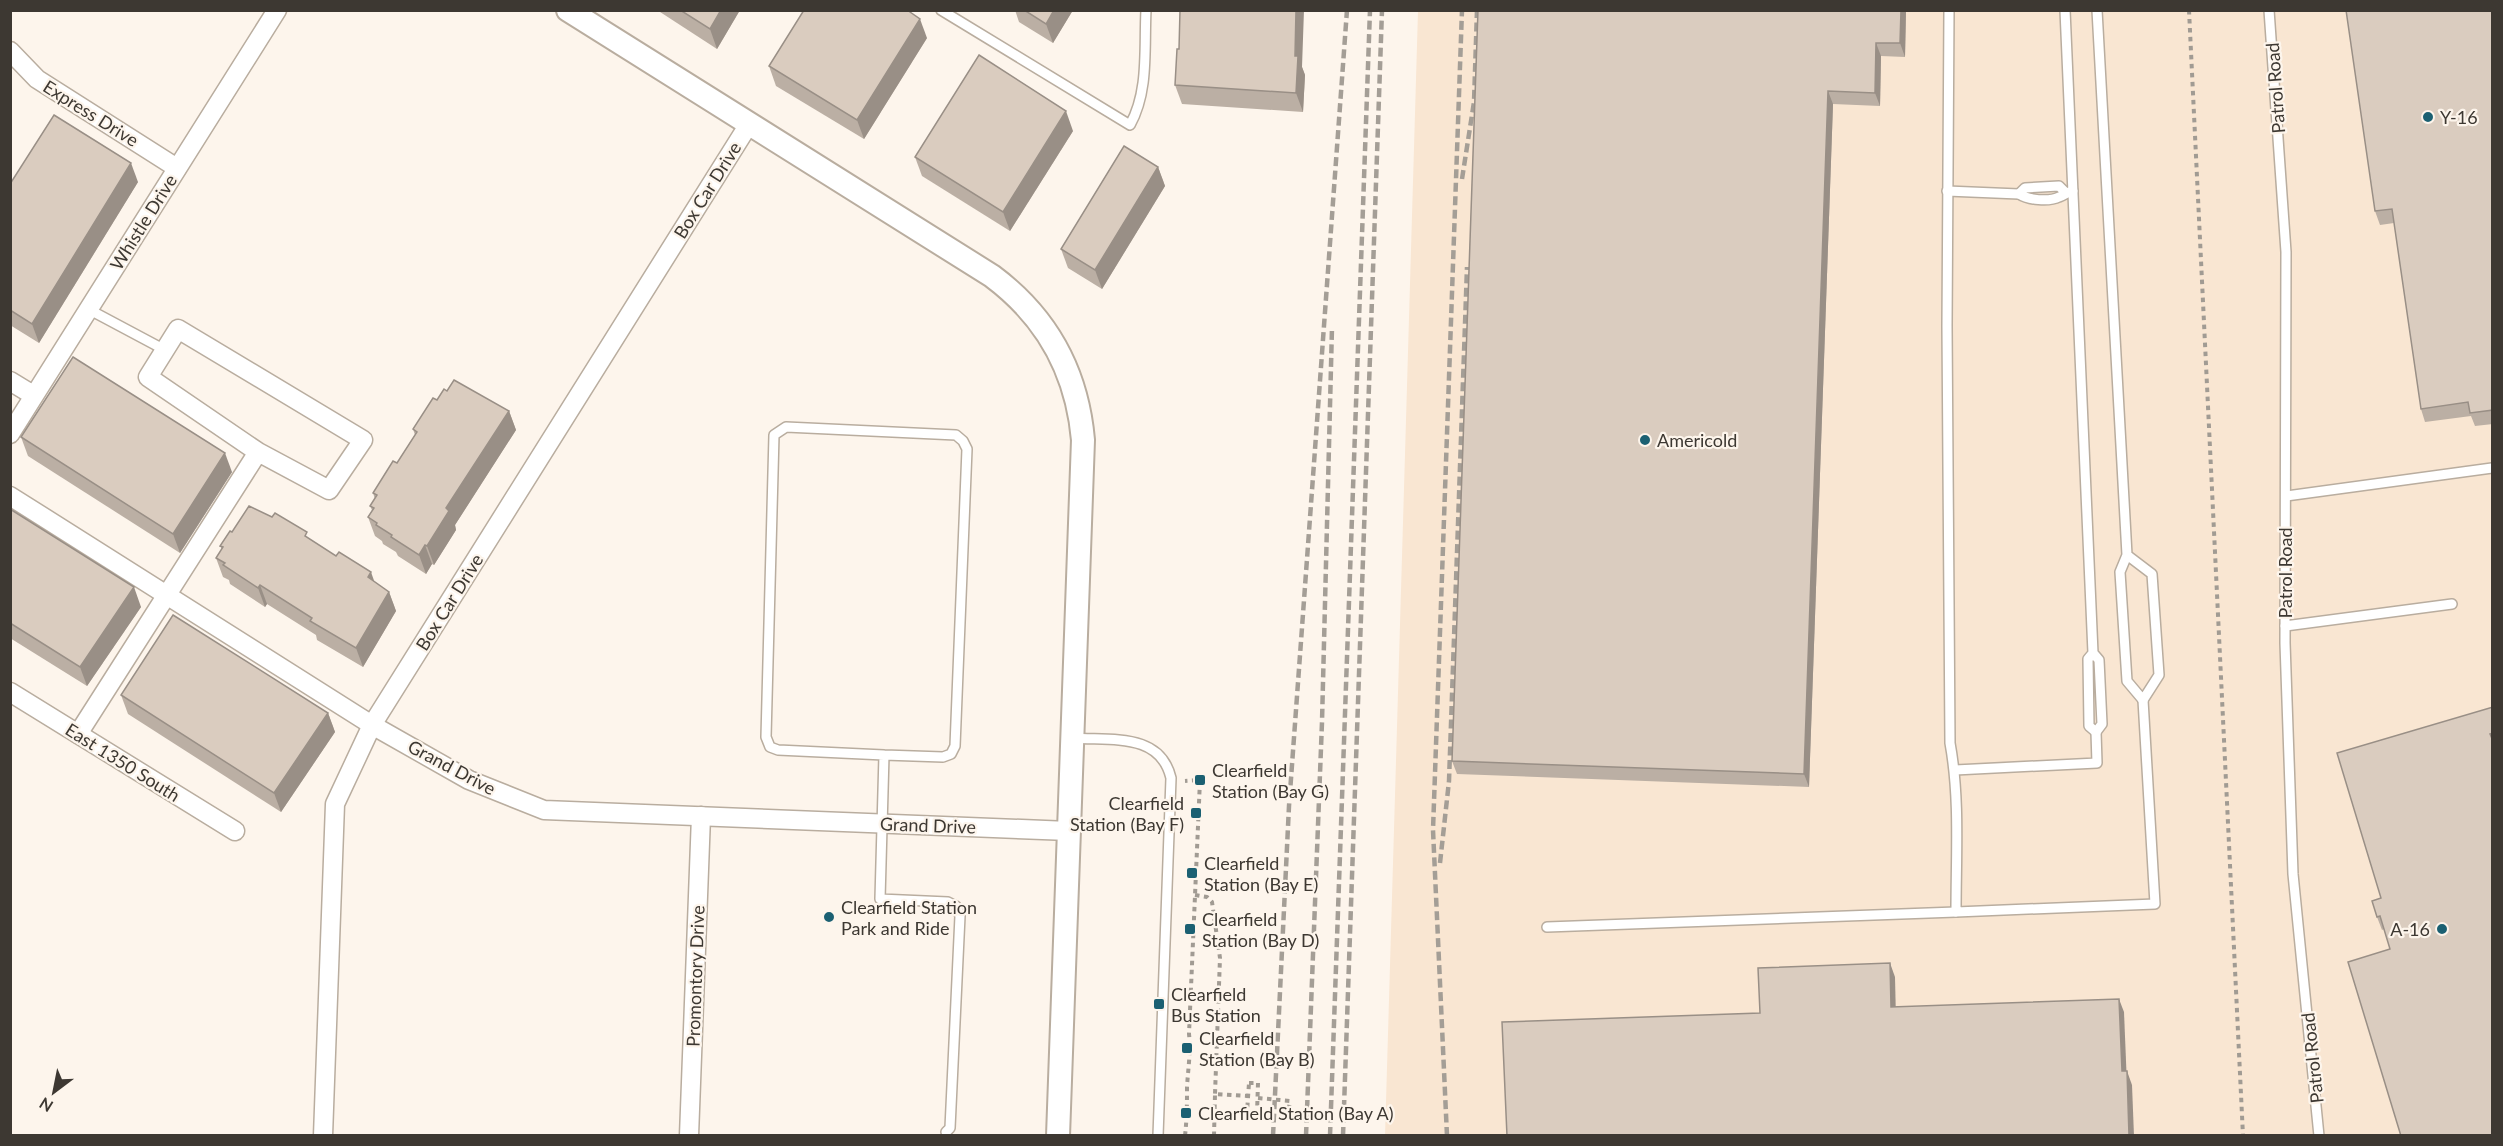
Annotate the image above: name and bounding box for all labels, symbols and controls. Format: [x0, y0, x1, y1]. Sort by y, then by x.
street label: Patrol Road [2261, 42, 2289, 134]
street label: Express Drive [39, 75, 143, 151]
place label: Y-16 [2440, 106, 2478, 128]
marker: Y-16 [2421, 110, 2435, 124]
street label: Box Car Drive [669, 138, 745, 242]
street label: Whistle Drive [105, 170, 181, 274]
place label: Americold [1657, 429, 1737, 451]
marker: Americold [1638, 433, 1652, 447]
street label: Patrol Road [2274, 528, 2296, 618]
street label: Box Car Drive [411, 550, 487, 654]
street label: East 1350 South [62, 718, 184, 806]
street label: Grand Drive [404, 735, 500, 799]
place label: Clearfield Station (Bay G) [1212, 759, 1329, 802]
marker: Clearfield Station (Bay G) [1193, 773, 1207, 787]
place label: Clearfield Station (Bay F) [1070, 792, 1184, 835]
marker: Clearfield Station (Bay F) [1189, 806, 1203, 820]
street label: Grand Drive [880, 812, 976, 838]
place label: Clearfield Station (Bay E) [1204, 852, 1318, 895]
marker: Clearfield Station (Bay E) [1185, 866, 1199, 880]
place label: Clearfield Station Park and Ride [841, 896, 977, 939]
street label: Promontory Drive [682, 905, 708, 1047]
place label: Clearfield Station (Bay D) [1202, 908, 1319, 951]
marker: Clearfield Station Park and Ride [822, 910, 836, 924]
place label: A-16 [2390, 918, 2430, 940]
marker: Clearfield Station (Bay D) [1183, 922, 1197, 936]
marker: A-16 [2435, 922, 2449, 936]
place label: Clearfield Bus Station [1171, 983, 1261, 1026]
marker: Clearfield Bus Station [1152, 997, 1166, 1011]
street label: Patrol Road [2296, 1012, 2328, 1104]
place label: Clearfield Station (Bay B) [1199, 1027, 1315, 1070]
marker: Clearfield Station (Bay B) [1180, 1041, 1194, 1055]
north arrow [24, 1062, 84, 1122]
text: N [36, 1094, 56, 1116]
place label: Clearfield Station (Bay A) [1198, 1102, 1393, 1124]
marker: Clearfield Station (Bay A) [1179, 1106, 1193, 1120]

